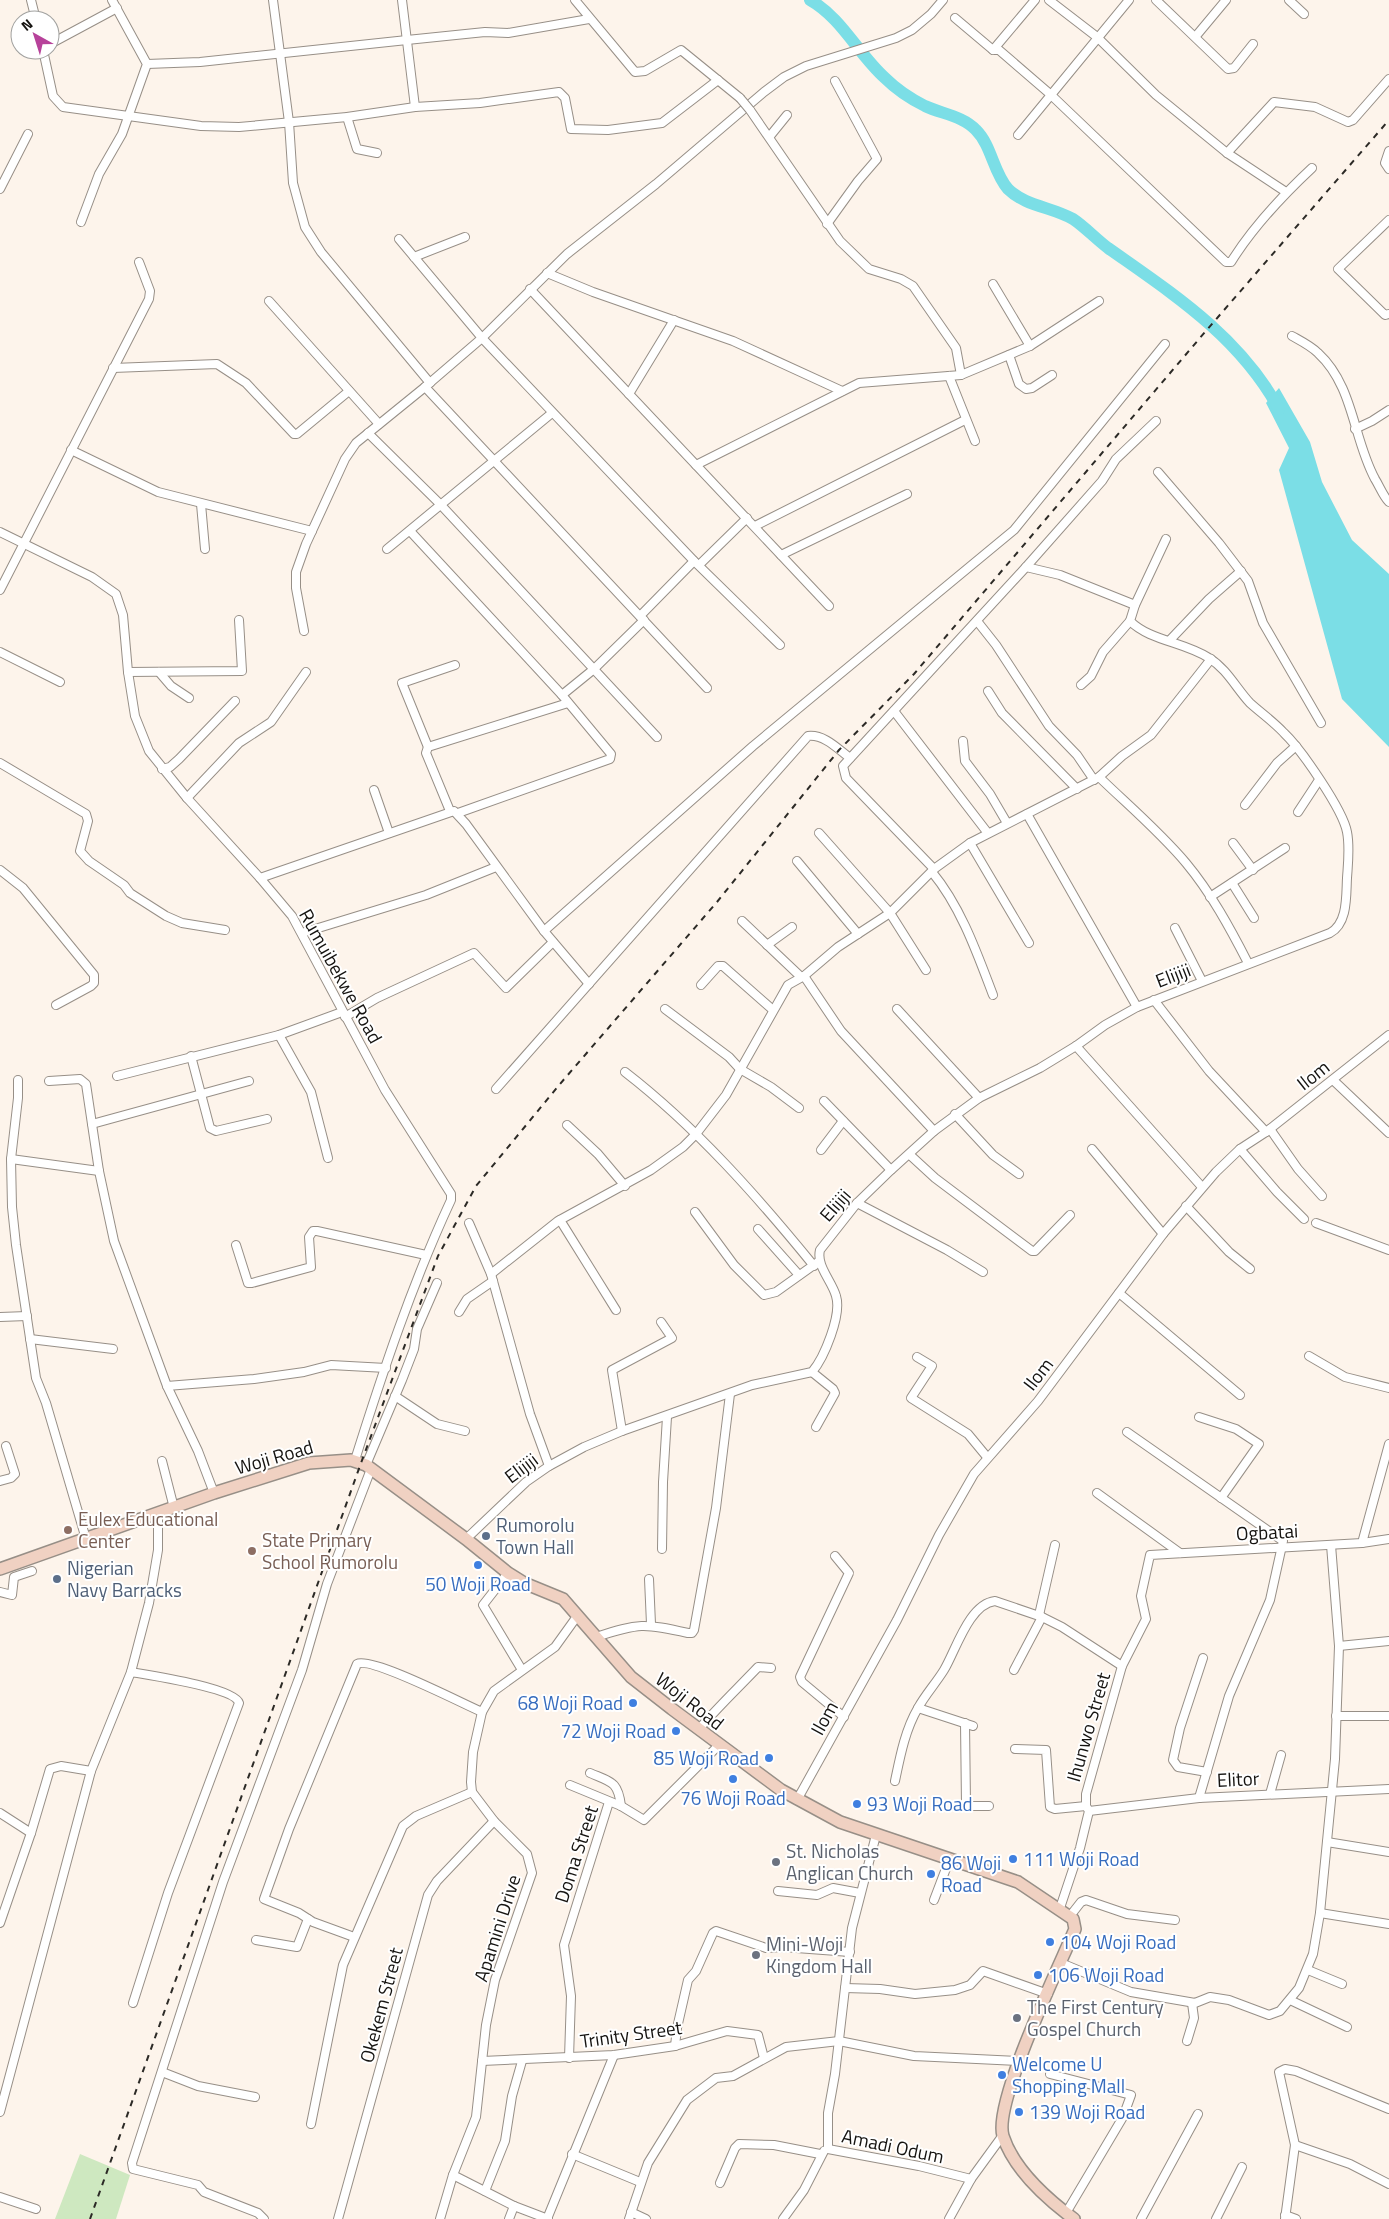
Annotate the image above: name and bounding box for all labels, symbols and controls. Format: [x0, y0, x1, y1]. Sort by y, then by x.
north arrow [10, 10, 60, 60]
text: N [16, 13, 37, 36]
street label: Rumuibekwe Road [292, 903, 390, 1048]
street label: Elijiji [1151, 955, 1195, 994]
street label: Ilom [1290, 1052, 1335, 1097]
street label: Elijiji [812, 1182, 857, 1228]
street label: Ilom [1015, 1351, 1060, 1396]
street label: Woji Road [231, 1432, 316, 1482]
street label: Elijiji [498, 1445, 544, 1490]
place label: Eulex Educational Center [78, 1504, 218, 1555]
place label: Rumorolu Town Hall [496, 1510, 575, 1561]
street label: Ogbatai [1235, 1515, 1299, 1548]
marker: Eulex Educational Center [62, 1524, 74, 1536]
place label: State Primary School Rumorolu [262, 1525, 398, 1576]
marker: Rumorolu Town Hall [480, 1530, 492, 1542]
marker: State Primary School Rumorolu [246, 1545, 258, 1557]
place label: Nigerian Navy Barracks [67, 1553, 182, 1604]
marker: 50 Woji Road [472, 1559, 484, 1571]
place label: 50 Woji Road [425, 1569, 531, 1598]
marker: Nigerian Navy Barracks [51, 1573, 63, 1585]
street label: Woji Road [650, 1665, 731, 1737]
street label: Ihunwo Street [1058, 1668, 1117, 1785]
place label: 68 Woji Road [517, 1688, 623, 1717]
street label: Ilom [802, 1695, 845, 1740]
marker: 68 Woji Road [627, 1697, 639, 1709]
place label: 72 Woji Road [560, 1716, 666, 1745]
marker: 72 Woji Road [670, 1725, 682, 1737]
place label: 85 Woji Road [653, 1743, 759, 1772]
marker: 85 Woji Road [763, 1752, 775, 1764]
street label: Elitor [1216, 1763, 1260, 1794]
marker: 76 Woji Road [727, 1773, 739, 1785]
place label: 76 Woji Road [680, 1783, 786, 1812]
place label: 93 Woji Road [867, 1789, 973, 1818]
marker: 93 Woji Road [851, 1798, 863, 1810]
street label: Doma Street [546, 1801, 605, 1906]
place label: St. Nicholas Anglican Church [786, 1836, 914, 1887]
place label: 111 Woji Road [1023, 1844, 1139, 1873]
place label: 86 Woji Road [941, 1848, 1001, 1899]
marker: 111 Woji Road [1007, 1853, 1019, 1865]
marker: St. Nicholas Anglican Church [770, 1856, 782, 1868]
marker: 86 Woji Road [925, 1868, 937, 1880]
street label: Apamini Drive [466, 1871, 527, 1985]
place label: 104 Woji Road [1060, 1927, 1176, 1956]
place label: Mini-Woji Kingdom Hall [766, 1929, 872, 1980]
marker: 104 Woji Road [1044, 1936, 1056, 1948]
street label: Okekem Street [351, 1944, 410, 2066]
marker: Mini-Woji Kingdom Hall [750, 1949, 762, 1961]
place label: 106 Woji Road [1048, 1960, 1164, 1989]
marker: 106 Woji Road [1032, 1969, 1044, 1981]
place label: The First Century Gospel Church [1027, 1992, 1164, 2043]
street label: Trinity Street [578, 2012, 684, 2055]
marker: The First Century Gospel Church [1011, 2012, 1023, 2024]
place label: Welcome U Shopping Mall [1012, 2049, 1125, 2100]
marker: Welcome U Shopping Mall [996, 2069, 1008, 2081]
place label: 139 Woji Road [1029, 2097, 1145, 2126]
marker: 139 Woji Road [1013, 2106, 1025, 2118]
street label: Amadi Odum [839, 2121, 947, 2170]

